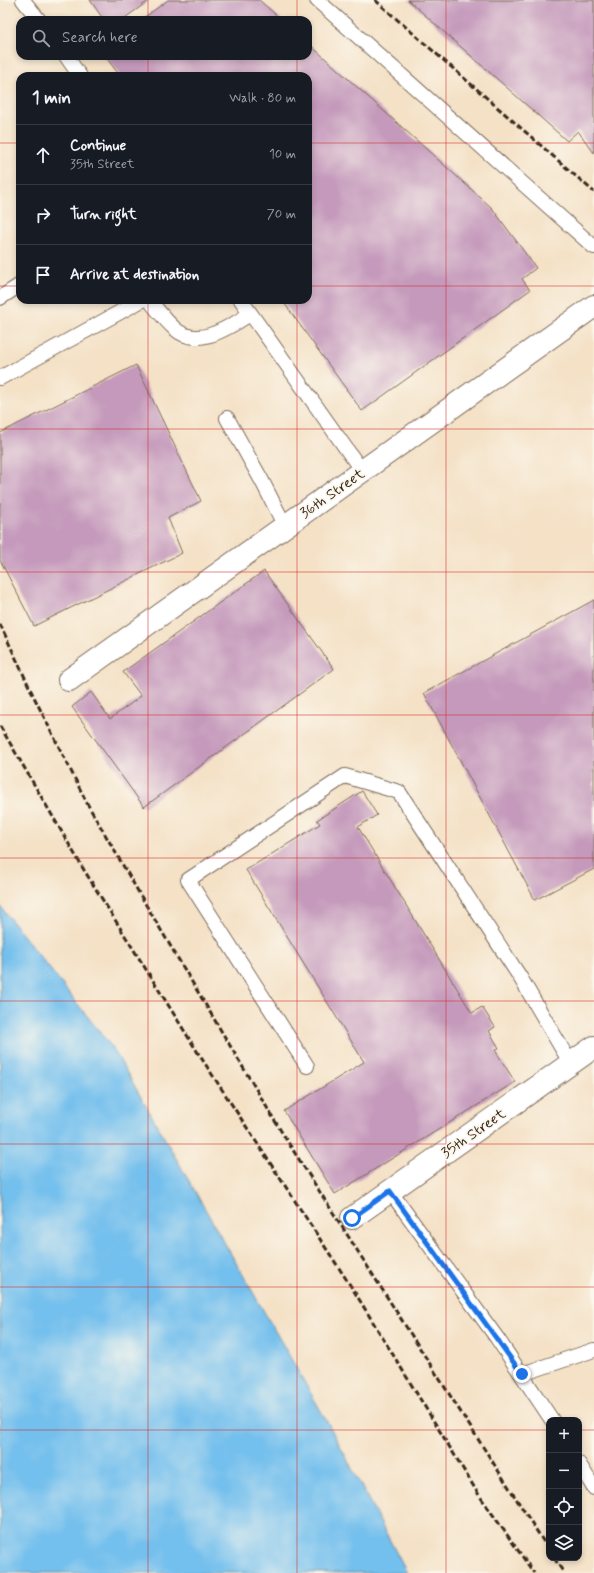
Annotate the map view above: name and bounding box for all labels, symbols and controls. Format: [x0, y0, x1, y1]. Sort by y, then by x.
search box [16, 16, 312, 60]
icon: search [30, 27, 52, 49]
text: Search here [62, 28, 138, 48]
text: 1 min [32, 87, 71, 109]
text: Walk · 80 m [229, 90, 296, 107]
text: Continue [70, 136, 126, 156]
icon: ahead [32, 144, 54, 166]
text: 10 m [269, 146, 296, 163]
text: 35th Street [70, 156, 135, 173]
icon: right [32, 204, 54, 226]
text: Turn right [70, 205, 137, 225]
text: 70 m [267, 206, 296, 223]
icon: arrive [32, 264, 54, 286]
text: Arrive at destination [70, 265, 199, 285]
street label: 36th Street [296, 464, 369, 523]
street label: 35th Street [437, 1104, 510, 1163]
route start [343, 1209, 361, 1227]
route end [513, 1365, 531, 1383]
map controls [546, 1417, 582, 1561]
button: + [546, 1417, 582, 1453]
button: − [546, 1453, 582, 1489]
button: locate [546, 1489, 582, 1525]
button: layers [546, 1525, 582, 1561]

